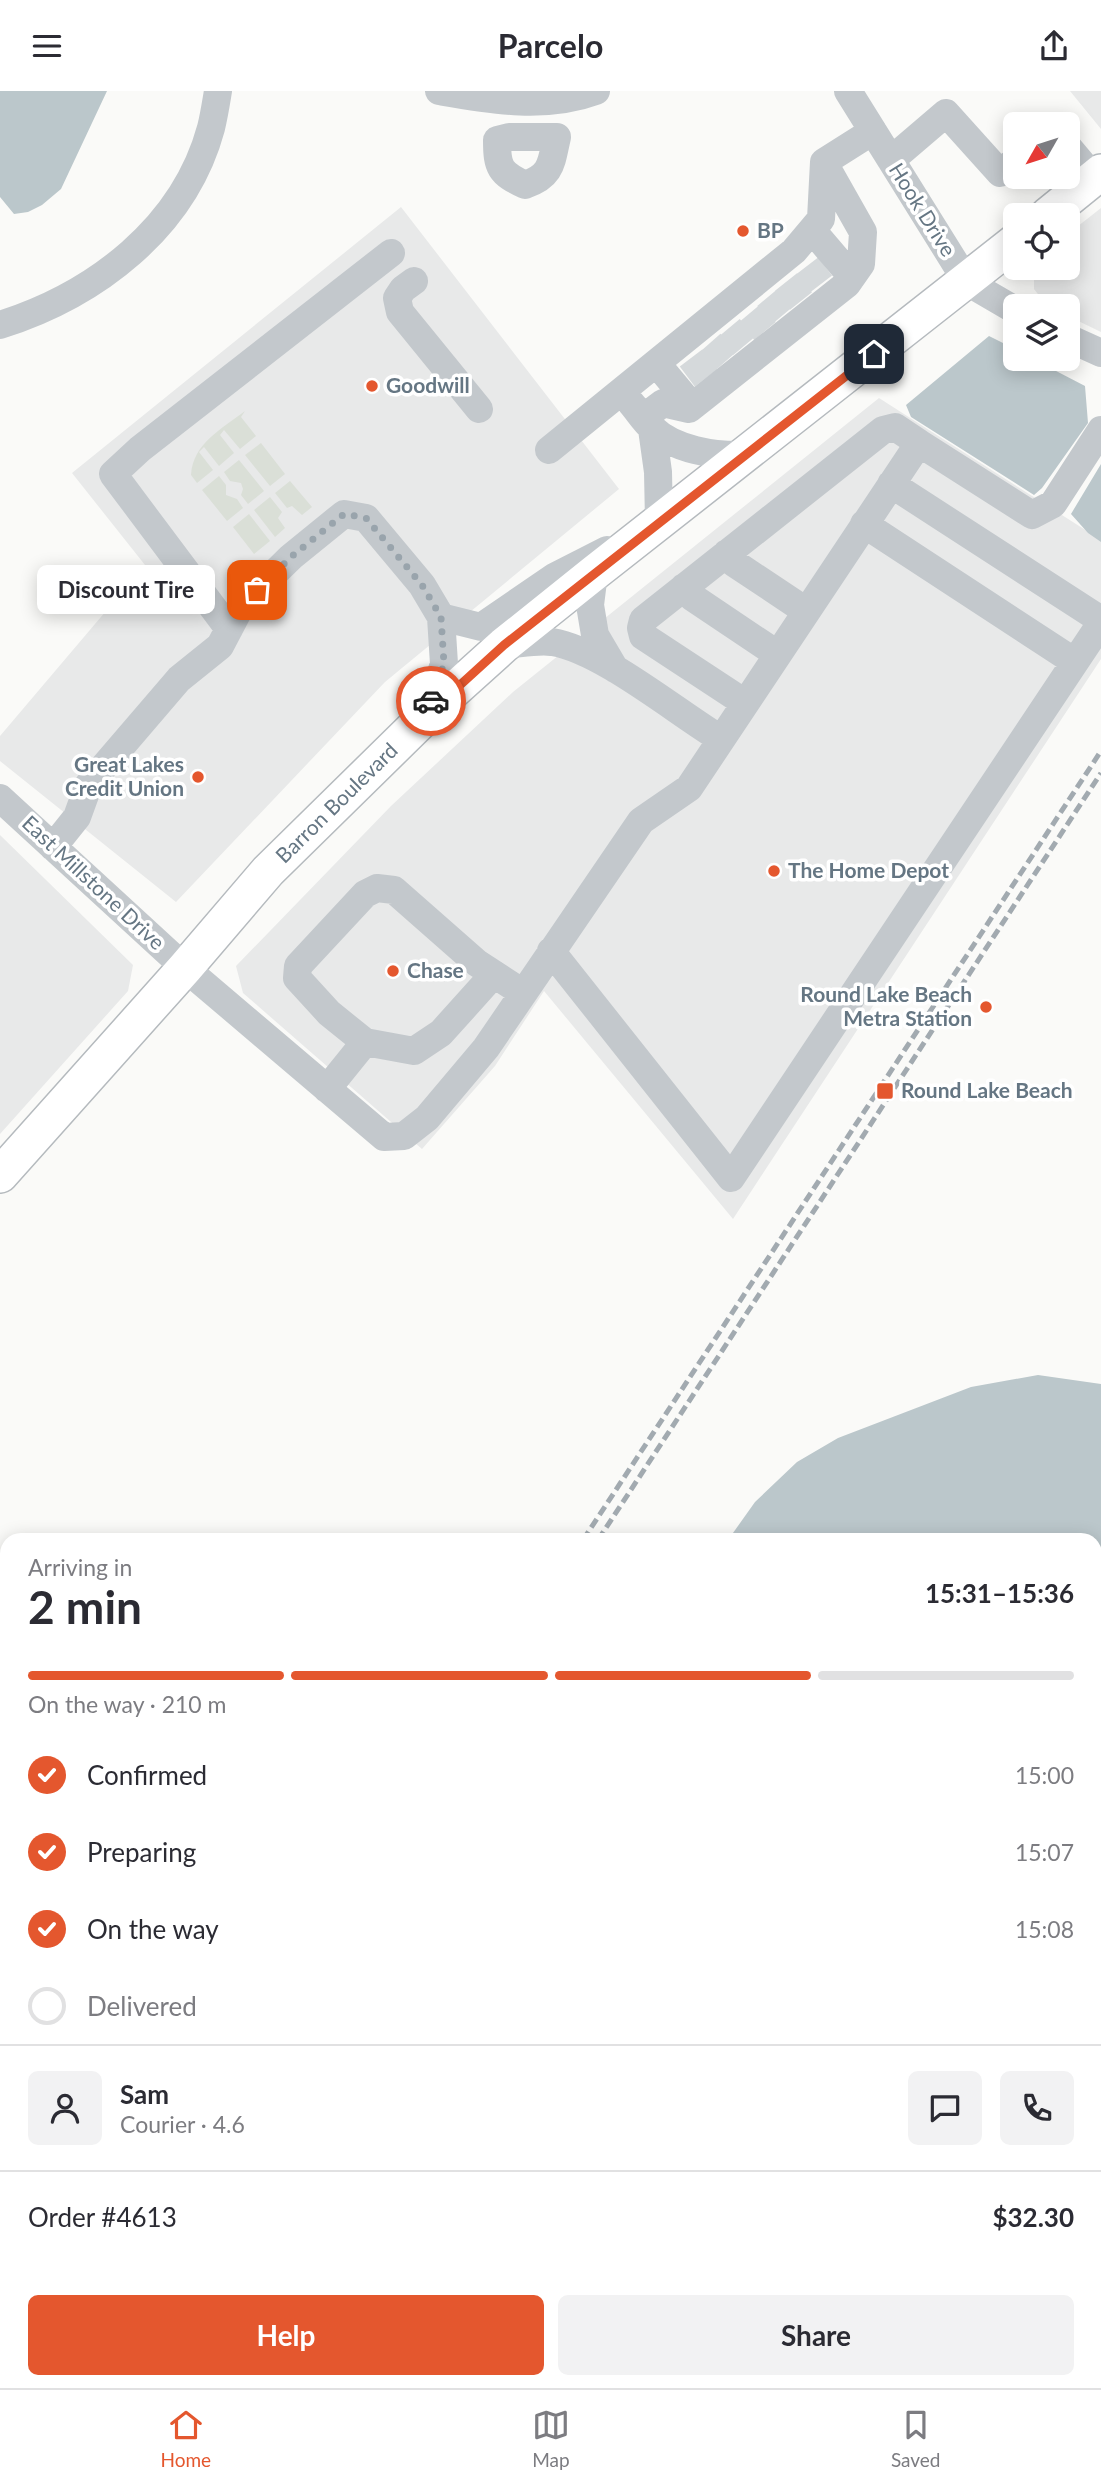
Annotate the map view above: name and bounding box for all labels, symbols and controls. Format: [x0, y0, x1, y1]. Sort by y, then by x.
text: Parcelo [498, 26, 603, 65]
icon: menu [28, 27, 66, 65]
icon: share [1035, 27, 1073, 65]
north arrow [1003, 112, 1080, 189]
map controls [1003, 112, 1080, 371]
street label: Hook Drive [885, 158, 962, 261]
button: locate [1003, 203, 1080, 280]
place label: BP [757, 217, 784, 242]
marker: BP [735, 223, 751, 239]
button: layers [1003, 294, 1080, 371]
pin [844, 324, 904, 384]
icon: home [855, 335, 893, 373]
place label: Goodwill [386, 372, 470, 397]
marker: Goodwill [364, 378, 380, 394]
pin [227, 560, 287, 620]
callout: Discount Tire [37, 566, 215, 615]
icon: bag [238, 571, 276, 609]
text: Discount Tire [58, 575, 194, 603]
courier [396, 666, 466, 736]
icon: car [412, 682, 450, 720]
street label: Barron Boulevard [270, 737, 402, 867]
place label: Great Lakes Credit Union [65, 751, 184, 800]
marker: Great Lakes Credit Union [190, 769, 206, 785]
street label: East Millstone Drive [18, 810, 170, 954]
place label: The Home Depot [788, 857, 949, 882]
marker: The Home Depot [766, 863, 782, 879]
place label: Chase [407, 957, 464, 982]
marker: Chase [385, 963, 401, 979]
place label: Round Lake Beach Metra Station [800, 981, 972, 1030]
marker: Round Lake Beach Metra Station [978, 999, 994, 1015]
place label: Round Lake Beach [901, 1077, 1073, 1102]
marker: Round Lake Beach [875, 1081, 895, 1101]
text: Arriving in [28, 1553, 132, 1581]
text: 15:31–15:36 [925, 1577, 1074, 1609]
text: 2 min [28, 1579, 142, 1634]
text: On the way · 210 m [28, 1690, 227, 1718]
icon: check [28, 1756, 66, 1794]
text: Confirmed [87, 1759, 207, 1791]
text: 15:00 [1015, 1761, 1074, 1789]
icon: check [28, 1833, 66, 1871]
text: Preparing [87, 1836, 196, 1868]
text: 15:07 [1015, 1838, 1074, 1866]
icon: check [28, 1910, 66, 1948]
text: On the way [87, 1913, 219, 1945]
text: 15:08 [1015, 1915, 1074, 1943]
text: Delivered [87, 1990, 197, 2022]
button: person [28, 2071, 102, 2145]
button: chat [908, 2071, 982, 2145]
button: phone [1000, 2071, 1074, 2145]
text: Sam [120, 2078, 169, 2110]
text: Courier · 4.6 [120, 2110, 245, 2138]
text: Order #4613 [28, 2201, 177, 2233]
text: $32.30 [992, 2201, 1074, 2233]
button: Help [28, 2295, 544, 2375]
button: Share [558, 2295, 1074, 2375]
tab: Home [160, 2406, 211, 2471]
tab: Map [532, 2406, 570, 2471]
tab: Saved [891, 2406, 941, 2471]

